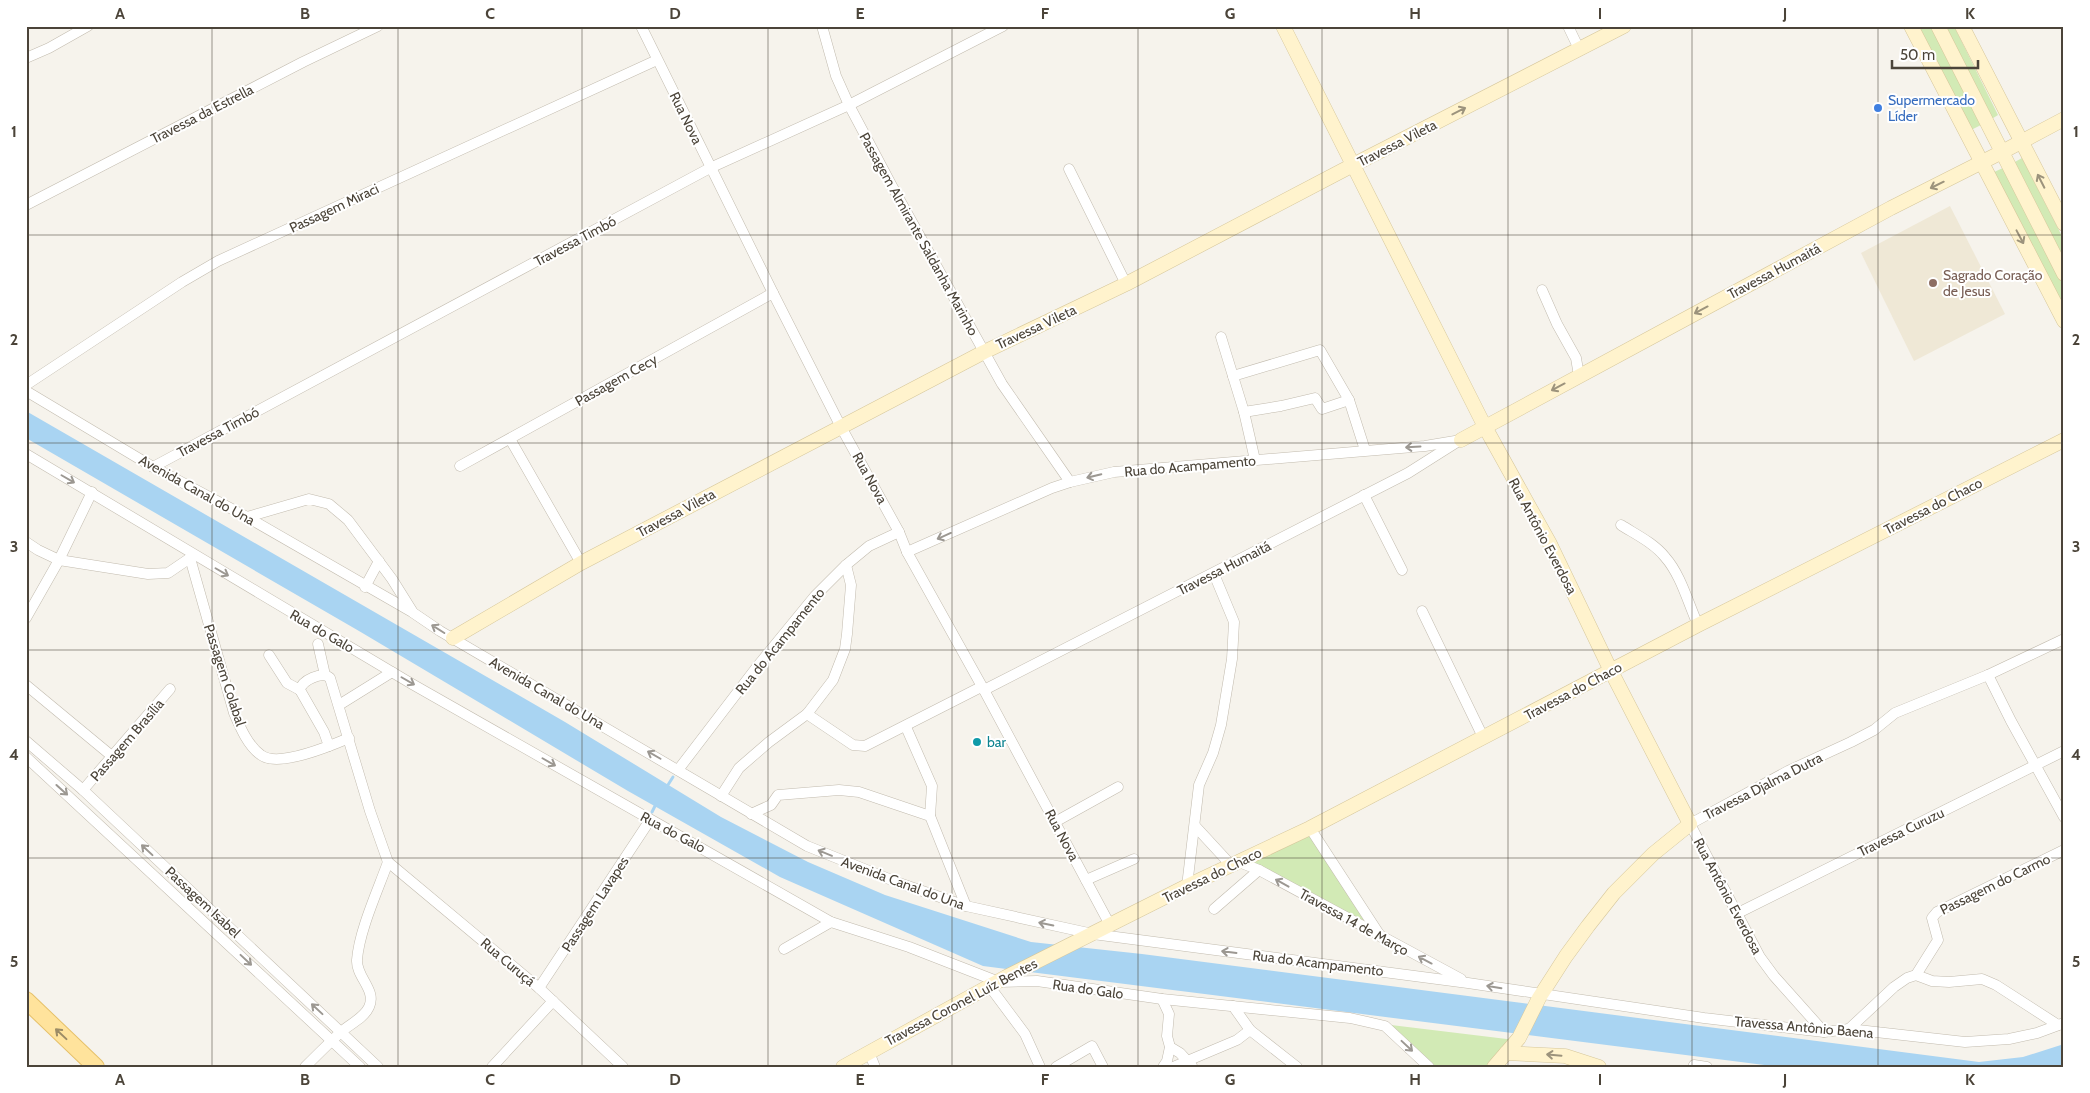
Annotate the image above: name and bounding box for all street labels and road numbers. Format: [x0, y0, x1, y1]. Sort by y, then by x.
street label: Travessa da Estrella [148, 80, 257, 148]
street label: Rua Nova [666, 89, 707, 147]
street label: Travessa Vileta [1354, 115, 1440, 171]
street label: Passagem Almirante Saldanha Marinho [855, 129, 983, 339]
street label: Passagem Miraci [286, 179, 382, 237]
street label: Travessa Timbó [531, 212, 619, 270]
street label: Travessa Humaitá [1724, 239, 1824, 303]
street label: Travessa Vileta [993, 300, 1079, 353]
street label: Passagem Cecy [572, 350, 660, 410]
street label: Travessa Timbó [174, 403, 262, 461]
street label: Rua Nova [848, 449, 892, 507]
street label: Avenida Canal do Una [136, 451, 258, 529]
street label: Rua do Acampamento [1123, 451, 1257, 481]
street label: Travessa do Chaco [1881, 473, 1985, 539]
street label: Rua Antônio Everdosa [1505, 475, 1581, 598]
street label: Travessa Vileta [634, 485, 719, 541]
street label: Travessa Humaitá [1174, 537, 1274, 599]
street label: Rua do Acampamento [731, 584, 829, 698]
street label: Rua do Galo [287, 605, 358, 657]
street label: Passagem Colabal [200, 622, 250, 729]
street label: Avenida Canal do Una [486, 653, 608, 733]
street label: Travessa do Chaco [1521, 658, 1625, 724]
street label: Passagem Brasília [86, 695, 168, 785]
street label: Travessa Djalma Dutra [1701, 748, 1826, 824]
street label: Travessa Curuzu [1855, 803, 1947, 861]
street label: Rua Nova [1041, 806, 1083, 864]
street label: Rua do Galo [637, 807, 709, 857]
street label: Rua Antônio Everdosa [1690, 835, 1766, 958]
street label: Travessa do Chaco [1160, 843, 1265, 907]
street label: Passagem do Carmo [1937, 849, 2053, 919]
street label: Avenida Canal do Una [839, 852, 967, 914]
street label: Passagem Lavapes [557, 853, 633, 955]
street label: Passagem Isabel [162, 862, 245, 942]
street label: Travessa 14 de Março [1296, 884, 1412, 960]
street label: Rua Curuçá [477, 934, 539, 990]
street label: Rua do Acampamento [1251, 946, 1385, 980]
street label: Travessa Coronel Luíz Bentes [882, 954, 1040, 1050]
street label: Rua do Galo [1052, 975, 1125, 1003]
street label: Travessa Antônio Baena [1734, 1012, 1875, 1042]

